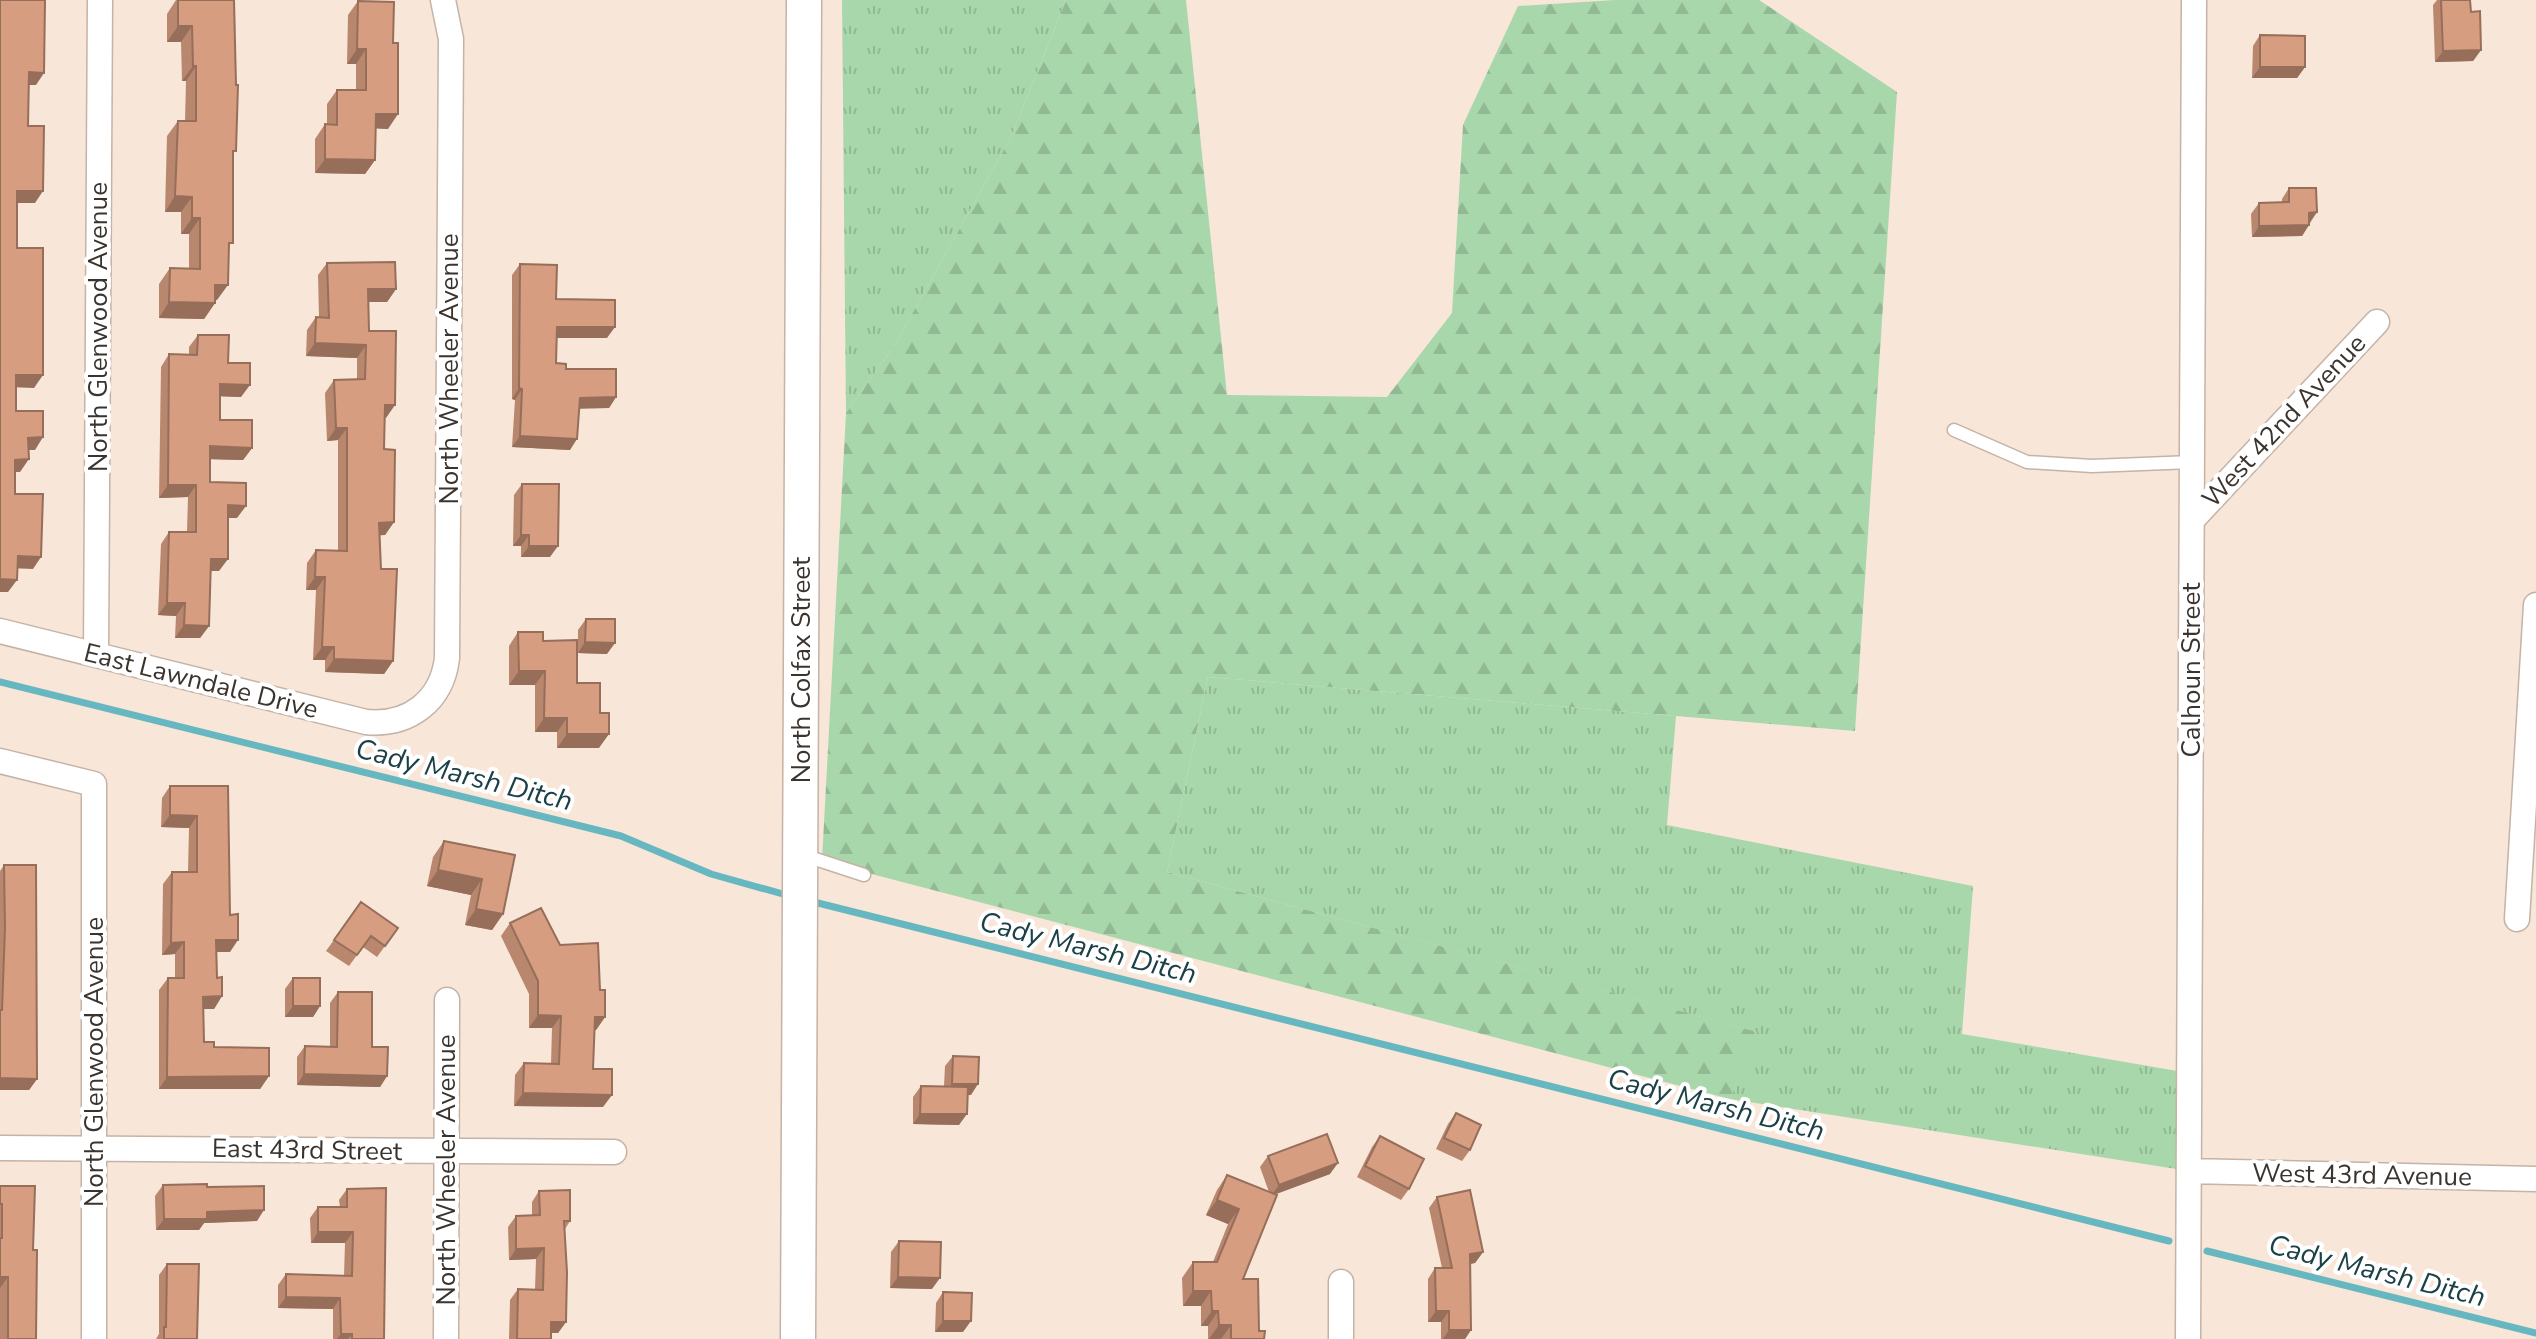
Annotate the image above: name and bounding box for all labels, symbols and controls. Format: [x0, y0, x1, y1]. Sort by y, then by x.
street label: North Glenwood Avenue [81, 182, 116, 472]
street label: North Wheeler Avenue [432, 233, 467, 505]
street label: West 42nd Avenue [2194, 327, 2374, 515]
street label: North Colfax Street [784, 556, 819, 783]
street label: Calhoun Street [2174, 582, 2209, 757]
street label: East Lawndale Drive [80, 635, 322, 727]
water label: Cady Marsh Ditch [352, 730, 576, 820]
water label: Cady Marsh Ditch [976, 903, 1200, 993]
street label: North Glenwood Avenue [77, 917, 112, 1207]
street label: North Wheeler Avenue [429, 1034, 464, 1306]
water label: Cady Marsh Ditch [1604, 1060, 1828, 1150]
street label: East 43rd Street [212, 1131, 403, 1169]
street label: West 43rd Avenue [2252, 1156, 2472, 1194]
water label: Cady Marsh Ditch [2265, 1226, 2489, 1316]

